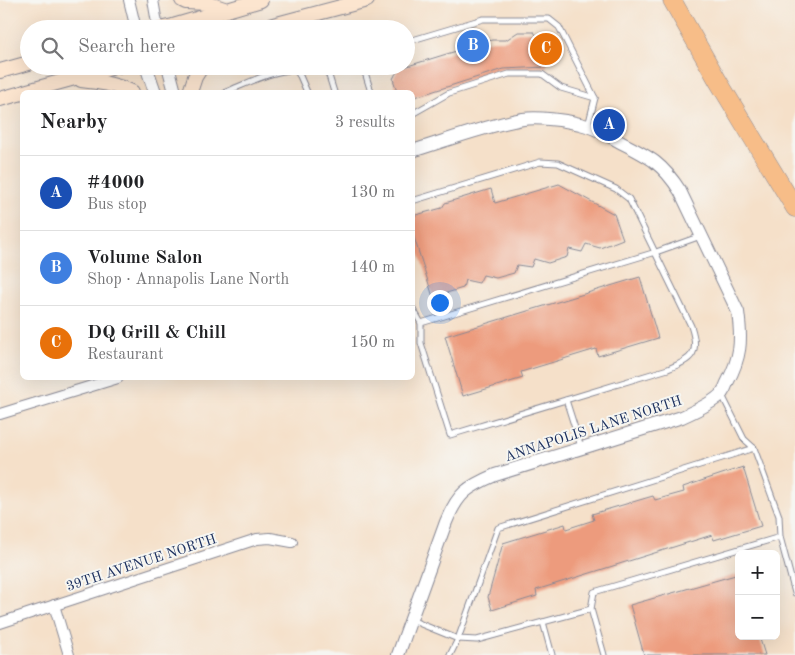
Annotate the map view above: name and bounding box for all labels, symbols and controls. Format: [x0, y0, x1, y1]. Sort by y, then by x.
search box [20, 20, 415, 75]
pin: B [457, 27, 489, 65]
pin: C [530, 30, 562, 68]
icon: search [38, 34, 66, 62]
text: Search here [78, 38, 175, 57]
pin: A [593, 106, 625, 144]
text: Nearby [40, 112, 108, 133]
text: 3 results [335, 115, 395, 131]
text: #4000 [87, 174, 145, 193]
text: A [50, 185, 62, 201]
text: 130 m [350, 185, 395, 201]
text: Bus stop [87, 197, 147, 213]
text: Volume Salon [87, 249, 203, 268]
text: B [50, 260, 62, 276]
text: 140 m [350, 260, 395, 276]
text: Shop · Annapolis Lane North [87, 272, 289, 288]
your location [427, 290, 453, 316]
text: DQ Grill & Chill [87, 324, 226, 343]
text: C [51, 335, 61, 351]
text: 150 m [350, 335, 395, 351]
text: Restaurant [87, 347, 164, 363]
street label: ANNAPOLIS LANE NORTH [503, 394, 684, 464]
street label: 39TH AVENUE NORTH [65, 532, 218, 594]
map controls [735, 550, 780, 640]
button: + [735, 550, 780, 595]
button: − [735, 595, 780, 640]

